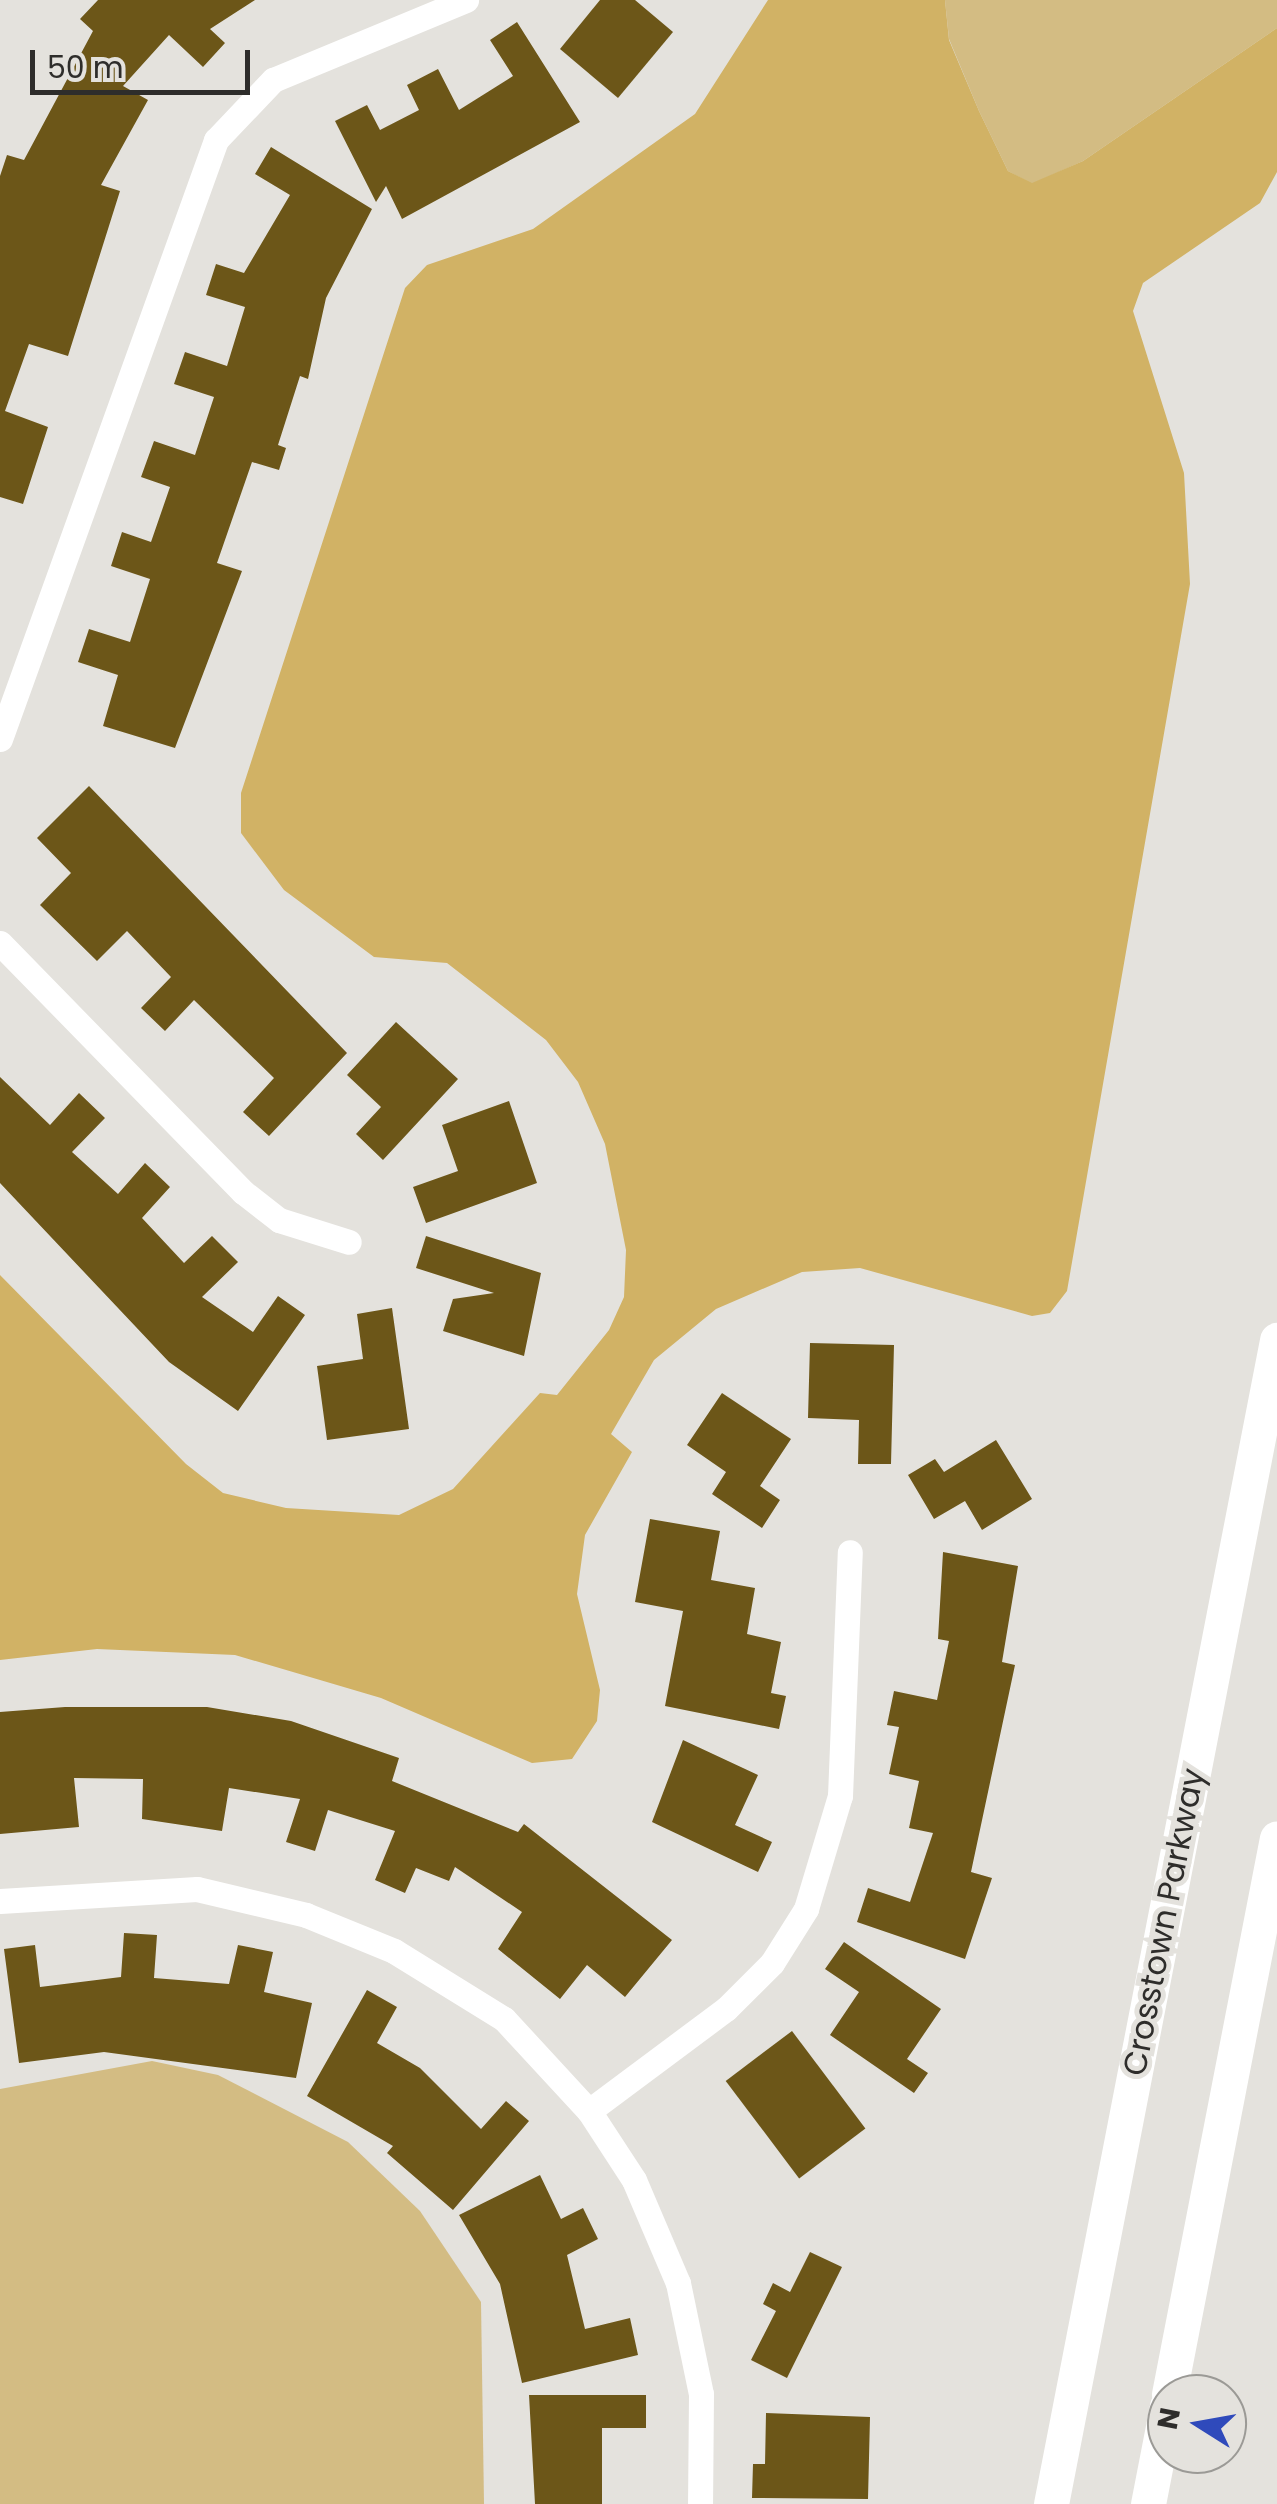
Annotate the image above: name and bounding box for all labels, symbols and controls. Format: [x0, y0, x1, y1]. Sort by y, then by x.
scale bar [35, 30, 255, 92]
text: 50 m [47, 46, 124, 89]
street label: Crosstown Parkway [1115, 1765, 1213, 2079]
north arrow [1147, 2374, 1247, 2474]
text: N [1148, 2405, 1190, 2433]

